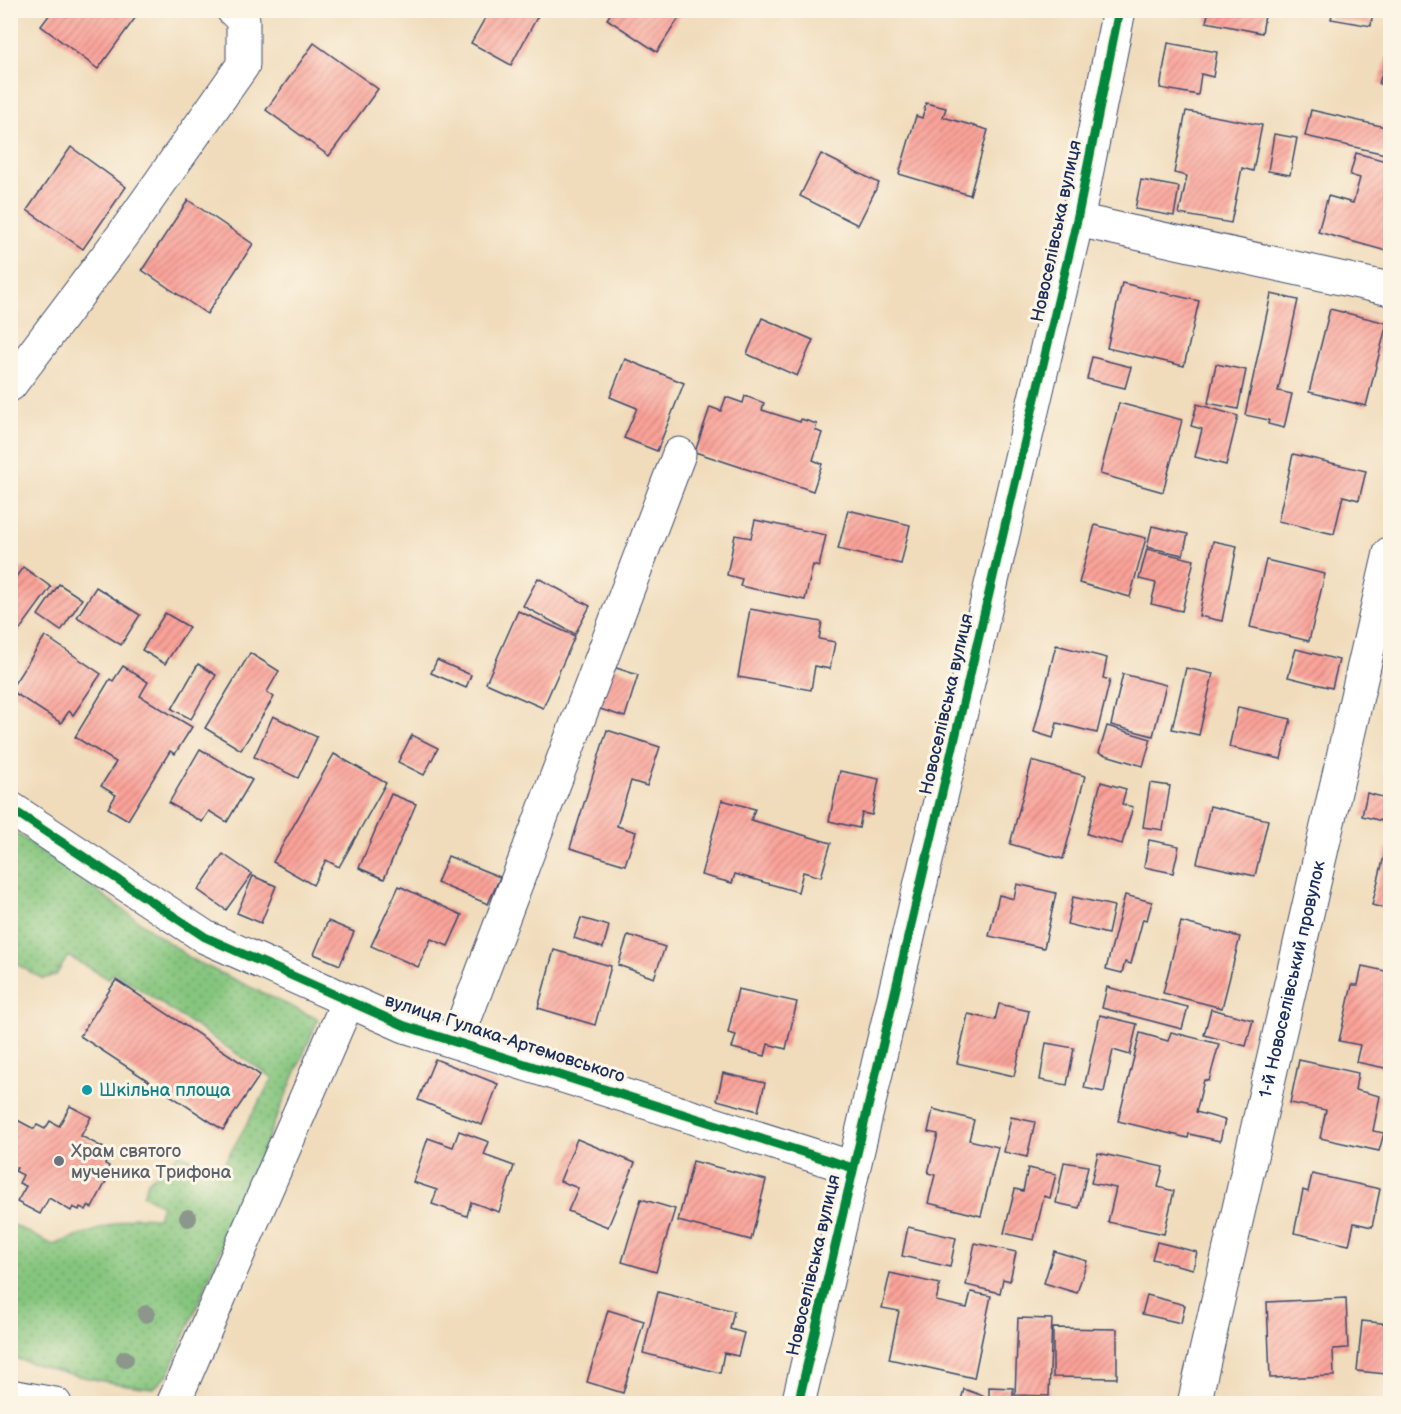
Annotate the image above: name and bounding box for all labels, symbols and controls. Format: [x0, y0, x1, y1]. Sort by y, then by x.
street label: Новоселівська вулиця [1027, 138, 1086, 324]
street label: Новоселівська вулиця [915, 611, 978, 797]
street label: 1-й Новоселівський провулок [1255, 858, 1330, 1100]
street label: вулиця Гулака-Артемовського [382, 990, 628, 1087]
place label: Шкільна площа [99, 1080, 231, 1101]
marker: Шкільна площа [80, 1083, 94, 1097]
place label: Храм святого мученика Трифона [71, 1141, 232, 1183]
marker: Храм святого мученика Трифона [52, 1154, 66, 1168]
street label: Новоселівська вулиця [782, 1172, 845, 1358]

